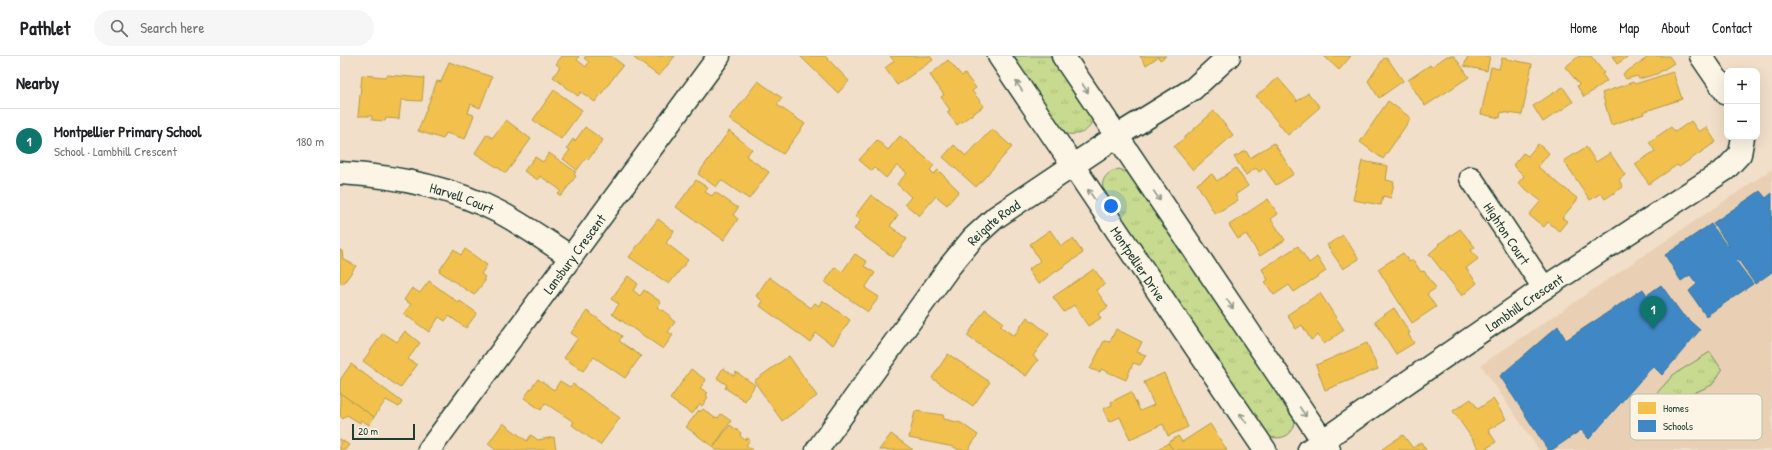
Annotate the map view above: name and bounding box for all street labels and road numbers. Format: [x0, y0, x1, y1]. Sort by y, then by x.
street label: Harvell Court [428, 177, 498, 218]
street label: Reigate Road [962, 194, 1024, 249]
street label: Highton Court [1480, 198, 1535, 268]
street label: Lansbury Crescent [538, 210, 609, 297]
street label: Montpellier Drive [1107, 222, 1171, 305]
street label: Lambhill Crescent [1481, 269, 1567, 335]

